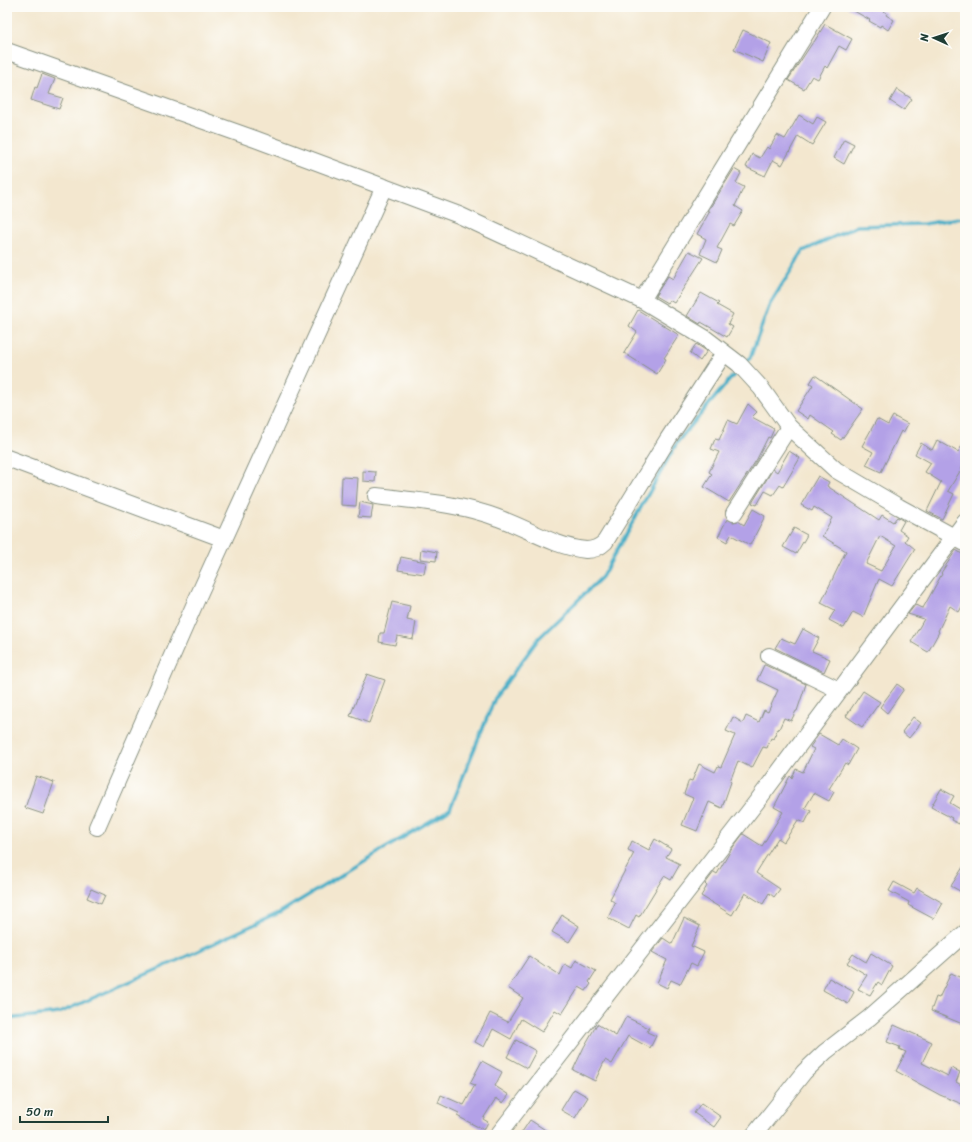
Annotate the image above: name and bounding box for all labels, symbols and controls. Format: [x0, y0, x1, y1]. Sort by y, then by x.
north arrow [914, 18, 954, 58]
text: N [915, 33, 934, 43]
scale bar [20, 1098, 108, 1124]
text: 50 m [26, 1101, 53, 1123]

